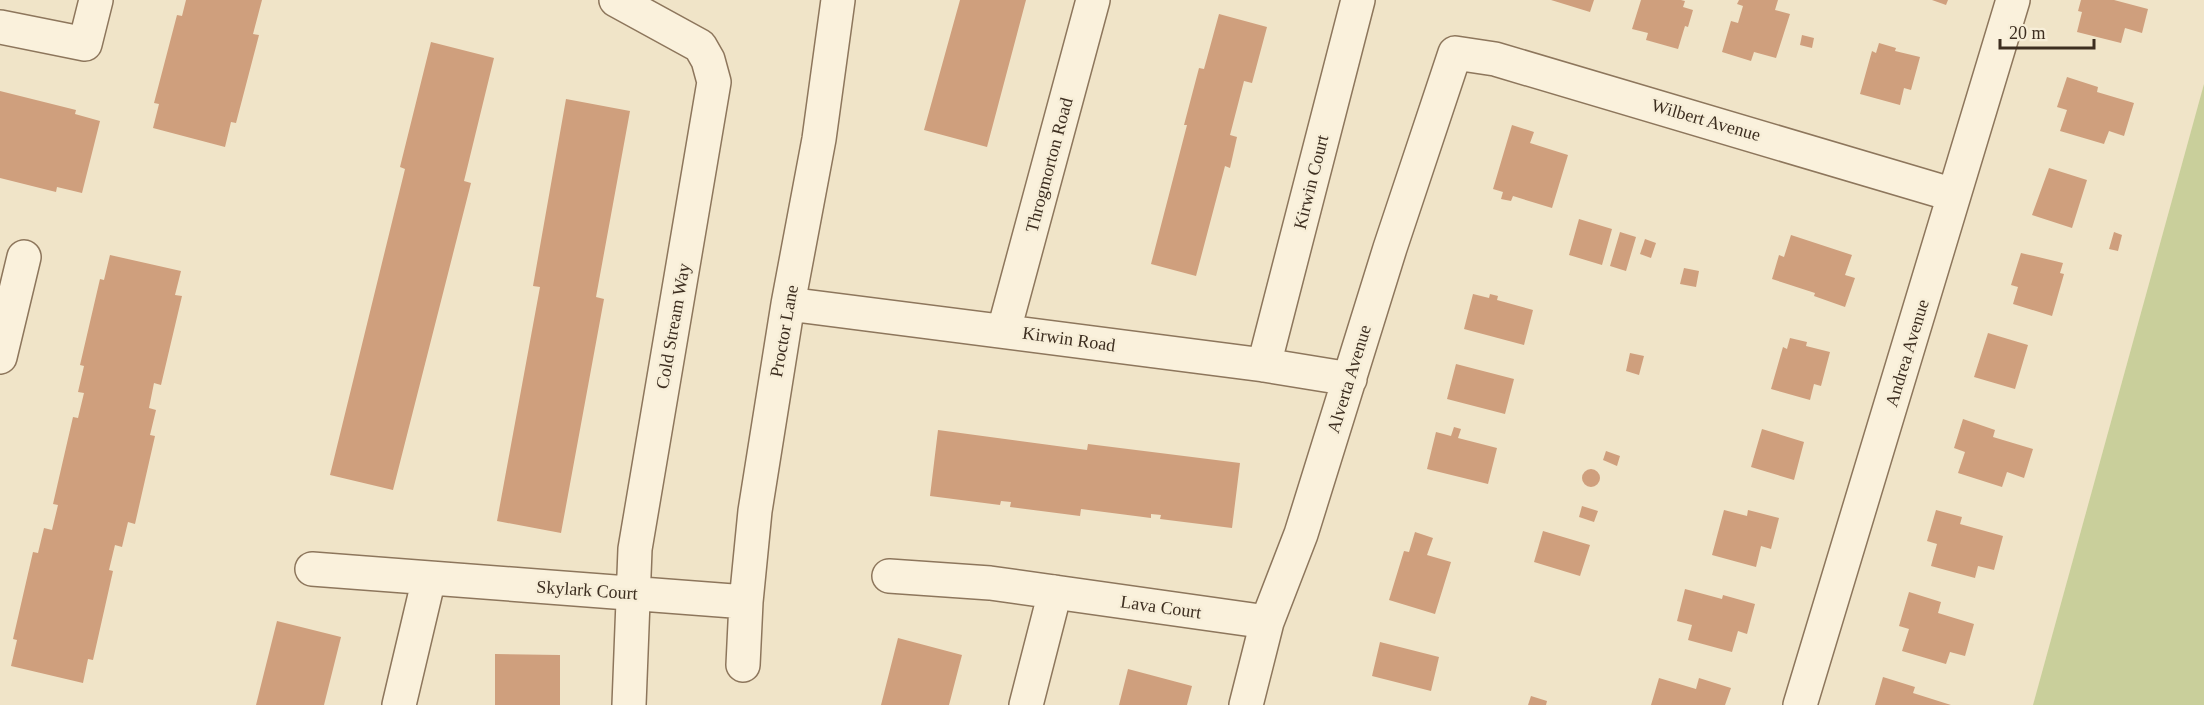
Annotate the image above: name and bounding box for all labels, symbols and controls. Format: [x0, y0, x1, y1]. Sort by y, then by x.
scale bar [2000, 12, 2094, 50]
text: 20 m [2009, 23, 2046, 43]
street label: Wilbert Avenue [1649, 95, 1763, 145]
street label: Throgmorton Road [1021, 96, 1077, 234]
street label: Kirwin Court [1290, 133, 1332, 231]
street label: Cold Stream Way [652, 262, 694, 390]
street label: Proctor Lane [766, 283, 802, 379]
street label: Andrea Avenue [1881, 297, 1933, 409]
street label: Alverta Avenue [1323, 322, 1375, 436]
street label: Kirwin Road [1021, 323, 1117, 355]
street label: Skylark Court [536, 576, 638, 604]
street label: Lava Court [1119, 591, 1203, 623]

